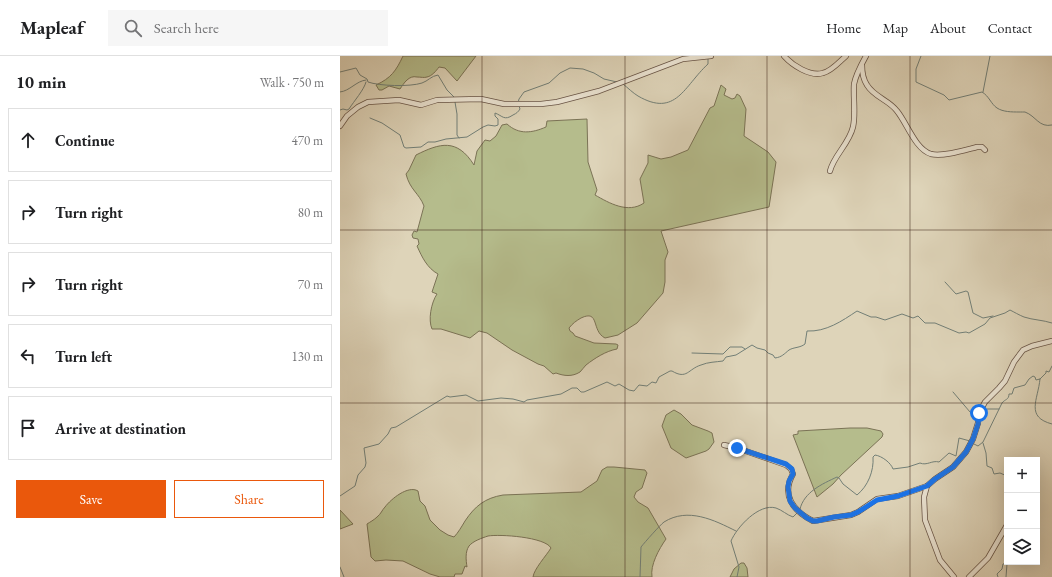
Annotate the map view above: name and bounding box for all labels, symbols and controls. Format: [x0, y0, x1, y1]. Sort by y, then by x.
search box [108, 10, 388, 46]
text: Mapleaf [20, 15, 84, 40]
icon: search [122, 17, 144, 39]
text: Search here [154, 18, 219, 37]
text: Home [826, 19, 861, 37]
text: Map [883, 19, 908, 37]
text: About [930, 19, 966, 37]
text: Contact [988, 19, 1032, 37]
text: 10 min [16, 71, 66, 93]
text: Walk · 750 m [260, 74, 324, 91]
icon: ahead [17, 129, 39, 151]
text: Continue [55, 131, 115, 150]
text: 470 m [292, 132, 323, 149]
icon: right [17, 201, 39, 223]
text: Turn right [55, 203, 123, 222]
text: 80 m [298, 204, 323, 221]
icon: right [17, 273, 39, 295]
text: Turn right [55, 275, 123, 294]
text: 70 m [298, 276, 323, 293]
icon: left [17, 345, 39, 367]
text: Turn left [55, 347, 112, 366]
text: 130 m [292, 348, 323, 365]
route start [970, 404, 988, 422]
icon: arrive [17, 417, 39, 439]
text: Arrive at destination [55, 419, 186, 438]
route end [728, 439, 746, 457]
map controls [1004, 457, 1040, 565]
button: + [1004, 457, 1040, 493]
button: Save [16, 480, 166, 518]
button: Share [174, 480, 324, 518]
button: − [1004, 493, 1040, 529]
button: layers [1004, 529, 1040, 565]

